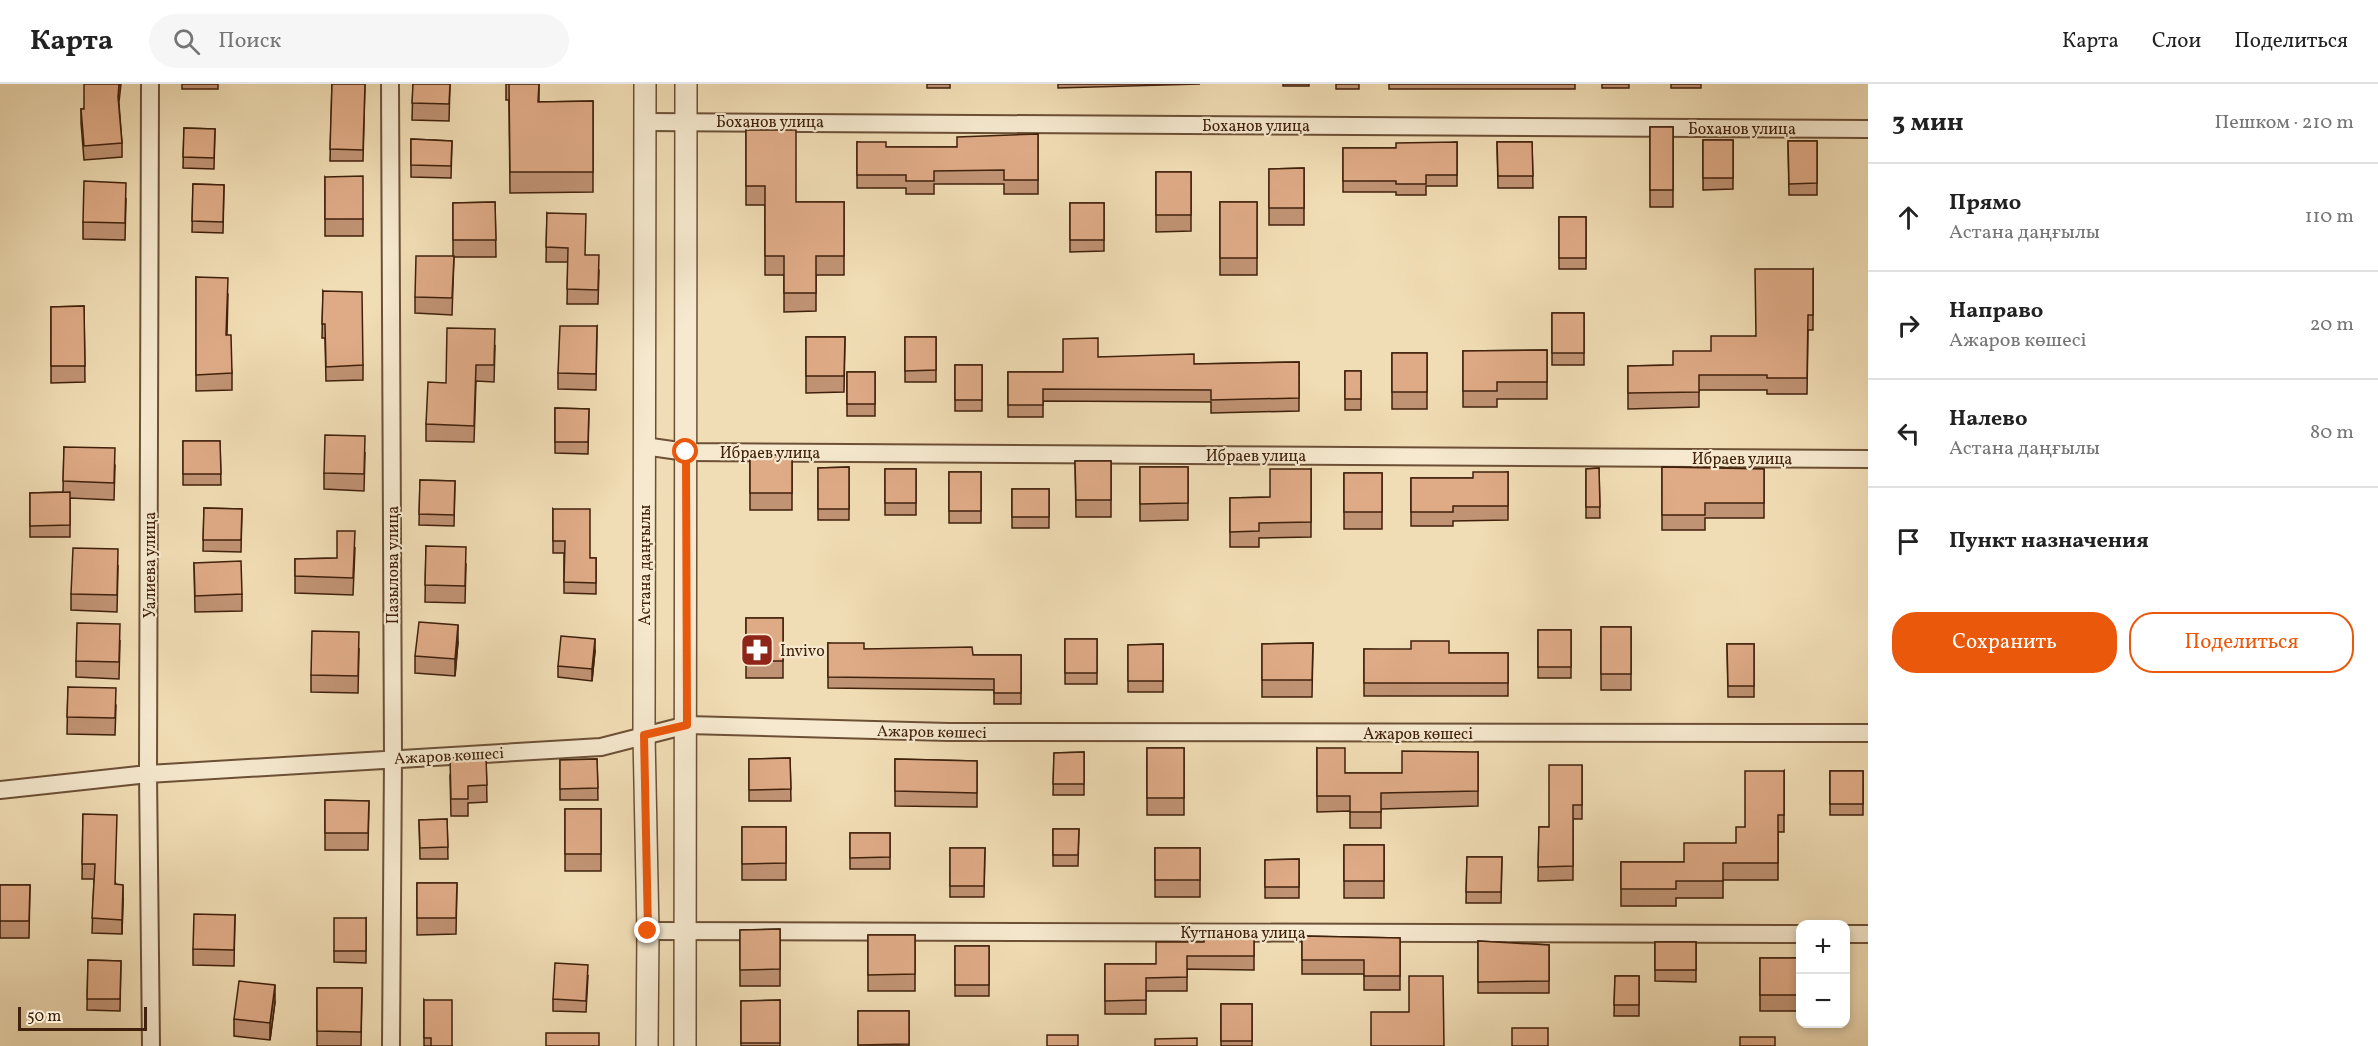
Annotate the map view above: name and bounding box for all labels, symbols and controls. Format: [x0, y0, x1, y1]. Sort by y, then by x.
search box [149, 14, 569, 68]
text: Карта [30, 22, 113, 61]
icon: search [170, 25, 203, 58]
text: Поиск [218, 26, 281, 57]
text: Карта [2062, 27, 2119, 56]
text: Слои [2152, 27, 2201, 56]
text: Поделиться [2234, 27, 2348, 56]
text: 3 мин [1892, 105, 1964, 141]
text: Пешком · 210 m [2215, 109, 2354, 137]
street label: Боханов улица [716, 112, 824, 134]
street label: Боханов улица [1202, 116, 1310, 138]
street label: Боханов улица [1688, 119, 1796, 141]
text: Прямо [1949, 188, 2021, 219]
icon: ahead [1892, 201, 1925, 234]
text: 110 m [2305, 203, 2354, 231]
text: Астана даңғылы [1949, 219, 2100, 247]
text: Направо [1949, 296, 2043, 327]
icon: right [1892, 309, 1925, 342]
text: 20 m [2310, 311, 2354, 339]
text: Ажаров көшесі [1949, 327, 2087, 355]
text: Налево [1949, 404, 2028, 435]
icon: left [1892, 417, 1925, 450]
text: 80 m [2310, 419, 2354, 447]
text: Астана даңғылы [1949, 435, 2100, 463]
route start [672, 438, 698, 464]
street label: Ибраев улица [720, 443, 820, 465]
street label: Ибраев улица [1206, 446, 1306, 468]
street label: Ибраев улица [1692, 449, 1792, 471]
street label: Астана даңғылы [635, 505, 657, 625]
street label: Пазылова улица [383, 506, 405, 624]
street label: Уалиева улица [140, 512, 162, 618]
icon: arrive [1892, 525, 1925, 558]
text: Пункт назначения [1949, 526, 2149, 557]
button: Сохранить [1892, 612, 2117, 673]
button: Поделиться [2129, 612, 2354, 673]
pharmacy icon: Invivo [739, 632, 775, 668]
place label: Invivo [780, 641, 825, 663]
street label: Ажаров көшесі [877, 721, 987, 745]
street label: Ажаров көшесі [1363, 724, 1473, 746]
street label: Ажаров көшесі [394, 743, 505, 771]
route end [634, 917, 660, 943]
map controls [1796, 920, 1850, 1028]
button: + [1796, 920, 1850, 974]
street label: Кутпанова улица [1180, 923, 1306, 945]
button: − [1796, 974, 1850, 1028]
scale bar [18, 1004, 147, 1032]
text: 50 m [27, 1006, 61, 1028]

